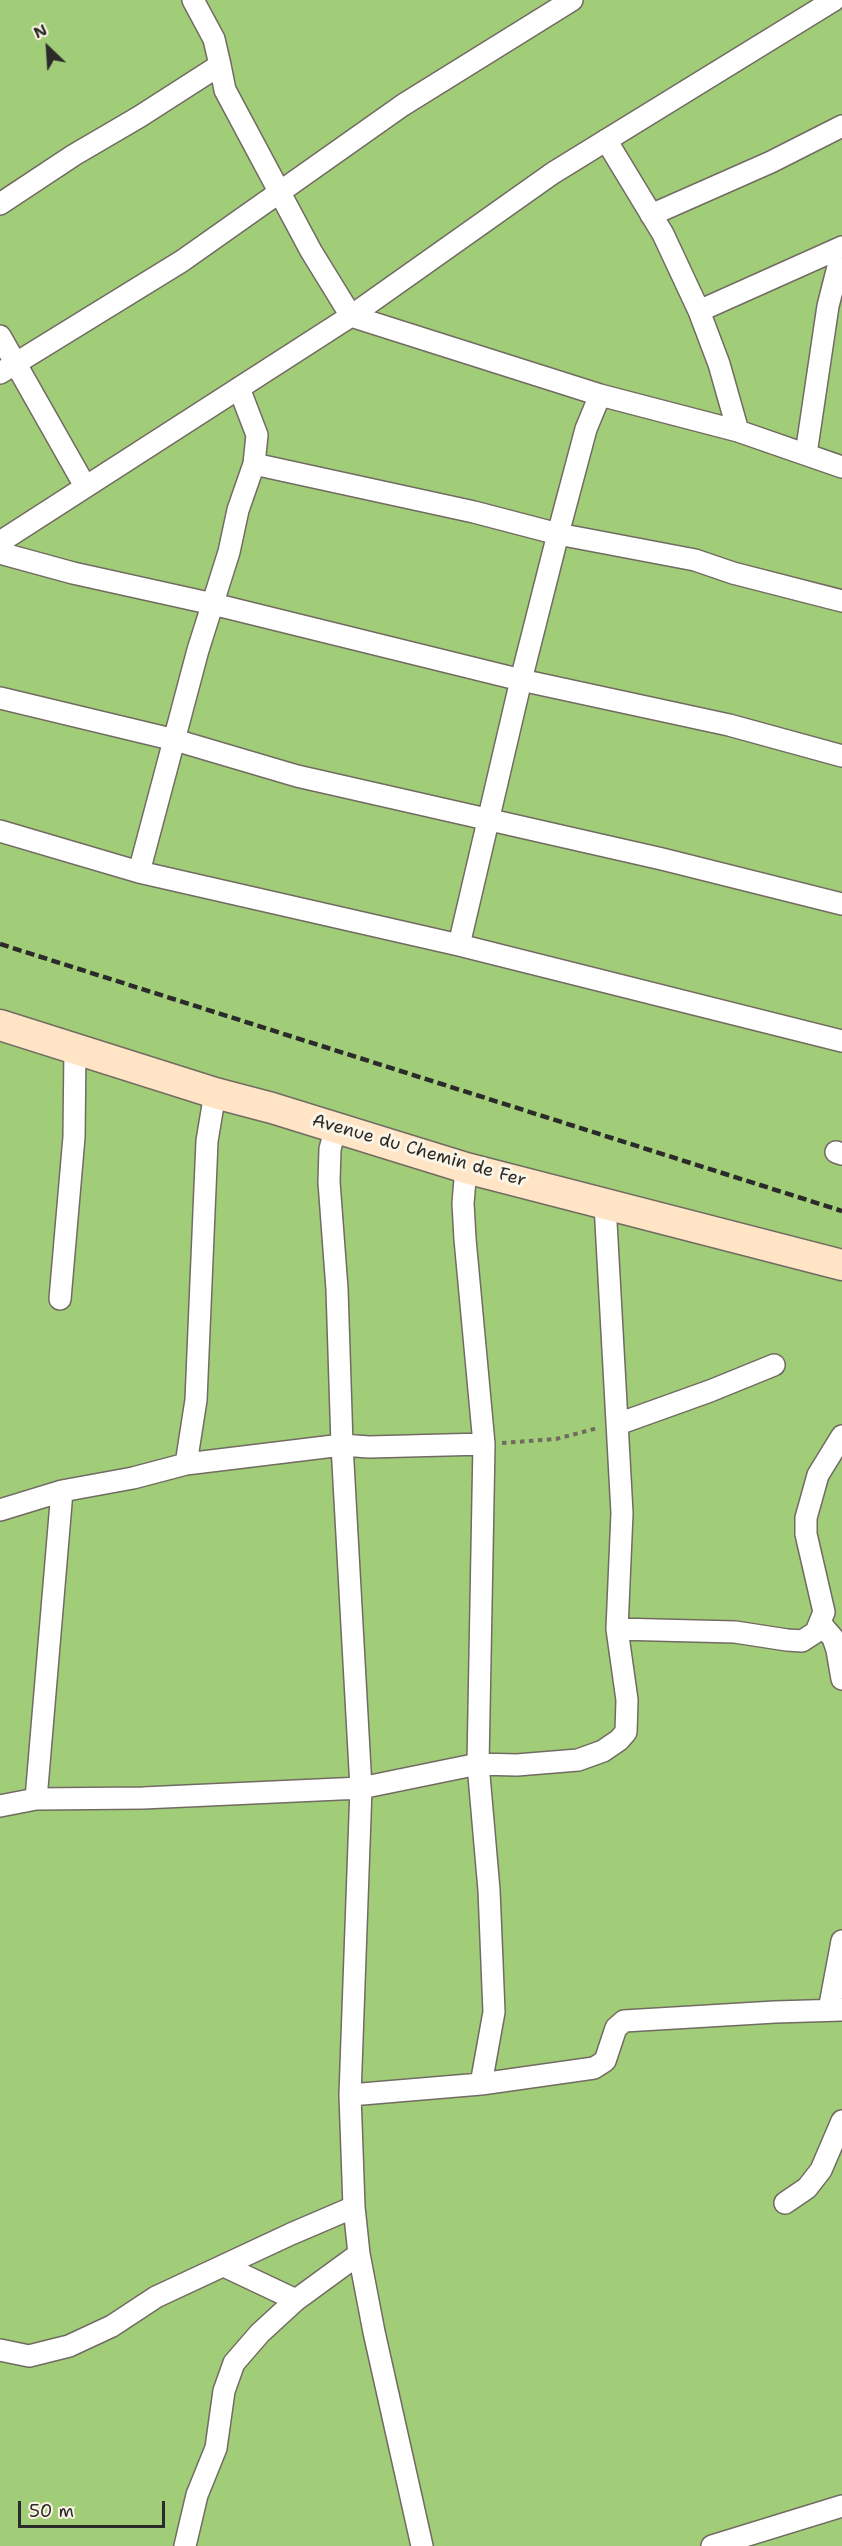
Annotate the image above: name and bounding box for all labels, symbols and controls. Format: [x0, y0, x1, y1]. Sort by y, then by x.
north arrow [18, 18, 78, 78]
text: N [30, 19, 50, 43]
street label: Avenue du Chemin de Fer [310, 1110, 528, 1192]
scale bar [21, 2489, 168, 2527]
text: 50 m [29, 2499, 74, 2523]

